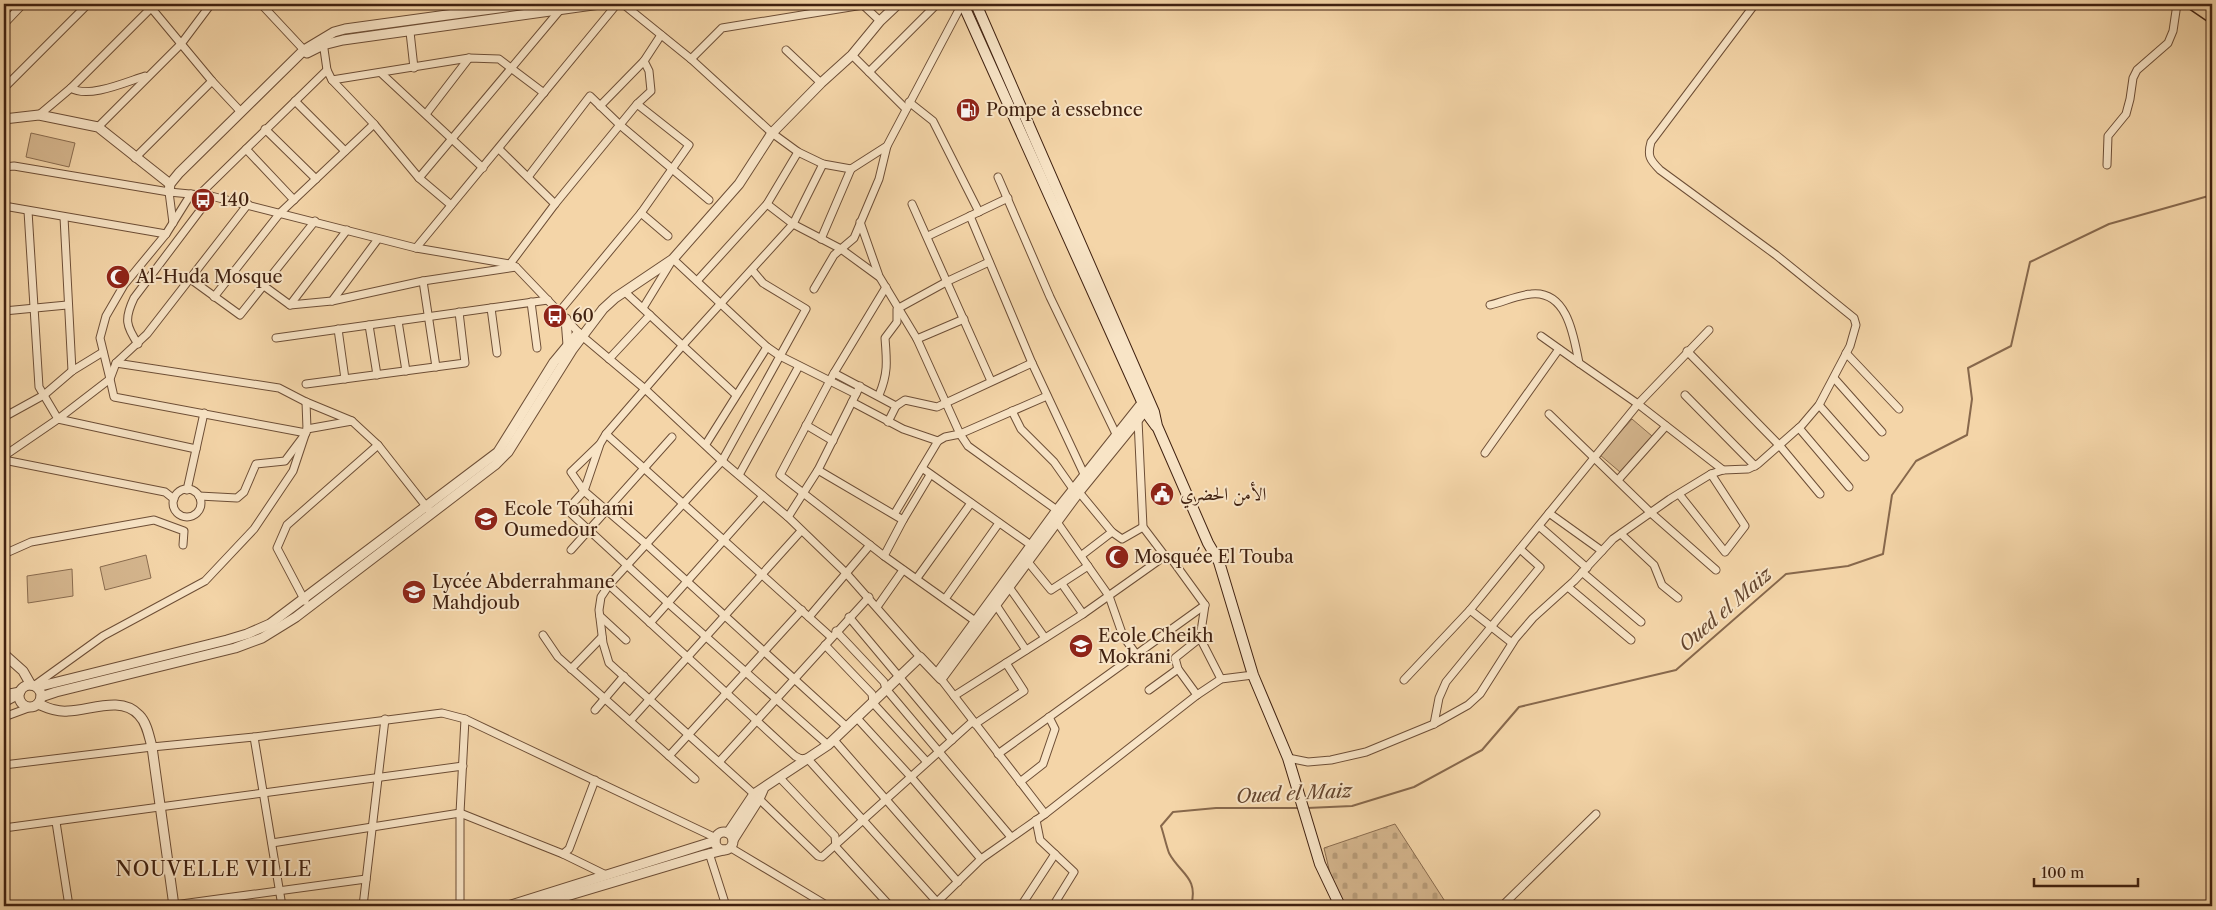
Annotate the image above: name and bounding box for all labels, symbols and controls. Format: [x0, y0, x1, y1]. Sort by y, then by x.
fuel station icon: Pompe à essebnce [955, 97, 981, 123]
place label: Pompe à essebnce [986, 99, 1143, 121]
bus stop icon: 140 [190, 187, 216, 213]
place label: 140 [220, 189, 249, 211]
mosque icon: Al-Huda Mosque [105, 264, 131, 290]
place label: Al-Huda Mosque [135, 266, 283, 288]
bus stop icon: 60 [542, 303, 568, 329]
place label: 60 [572, 305, 594, 327]
public building icon: الأمن الحضري [1149, 481, 1175, 507]
place label: الأمن الحضري [1180, 481, 1267, 509]
place label: Ecole Touhami Oumedour [504, 498, 634, 541]
school or university icon: Ecole Touhami Oumedour [473, 506, 499, 532]
mosque icon: Mosquée El Touba [1104, 544, 1130, 570]
place label: Mosquée El Touba [1134, 546, 1294, 568]
water label: Oued el Maiz [1674, 561, 1778, 656]
place label: Lycée Abderrahmane Mahdjoub [432, 571, 615, 614]
school or university icon: Lycée Abderrahmane Mahdjoub [401, 579, 427, 605]
place label: Ecole Cheikh Mokrani [1098, 625, 1214, 668]
school or university icon: Ecole Cheikh Mokrani [1068, 633, 1094, 659]
water label: Oued el Maiz [1235, 779, 1355, 808]
scale bar [2034, 855, 2137, 887]
district label: NOUVELLE VILLE [116, 857, 312, 881]
text: 100 m [2041, 863, 2084, 882]

